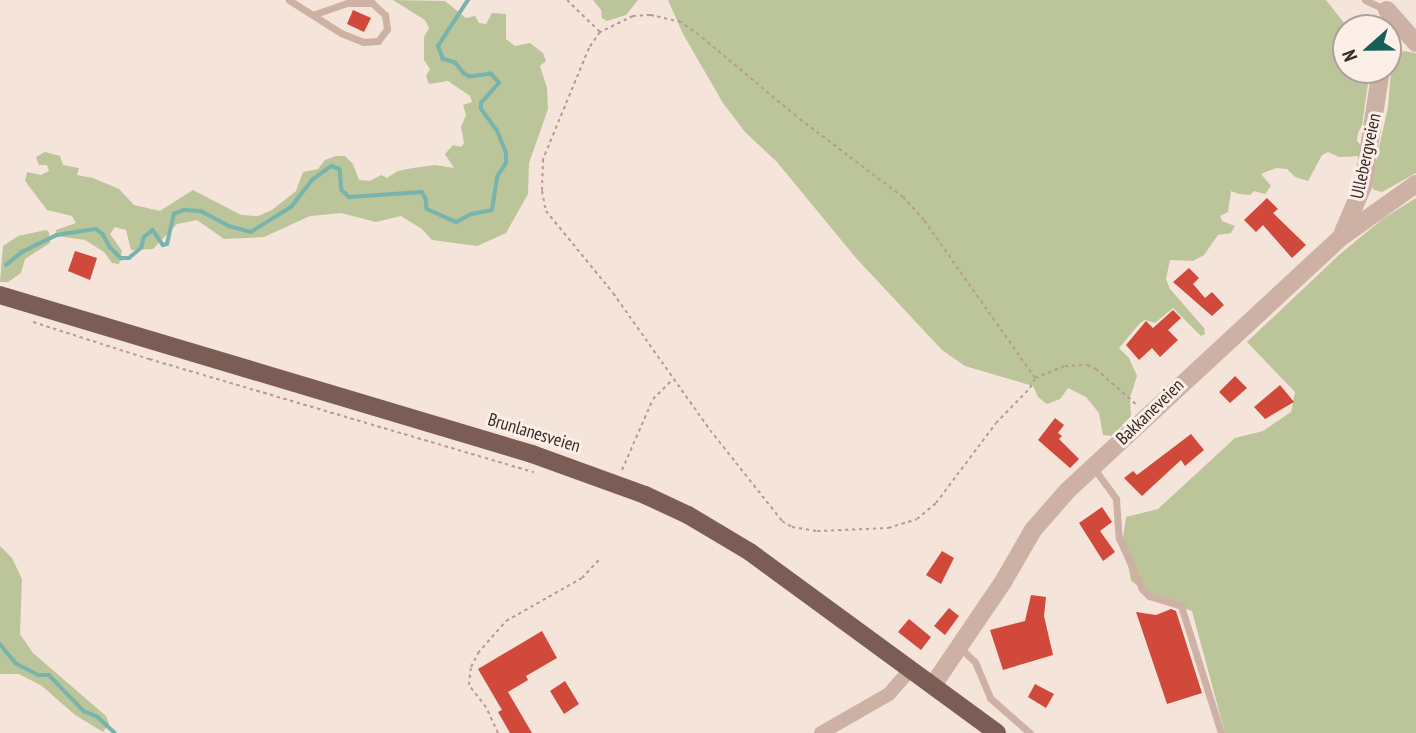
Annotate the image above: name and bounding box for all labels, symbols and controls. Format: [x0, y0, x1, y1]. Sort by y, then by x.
north arrow [1332, 14, 1402, 84]
text: N [1336, 47, 1362, 65]
street label: Ullebergveien [1346, 111, 1386, 201]
street label: Bakkaneveien [1112, 375, 1188, 449]
street label: Brunlanesveien [485, 409, 583, 457]

